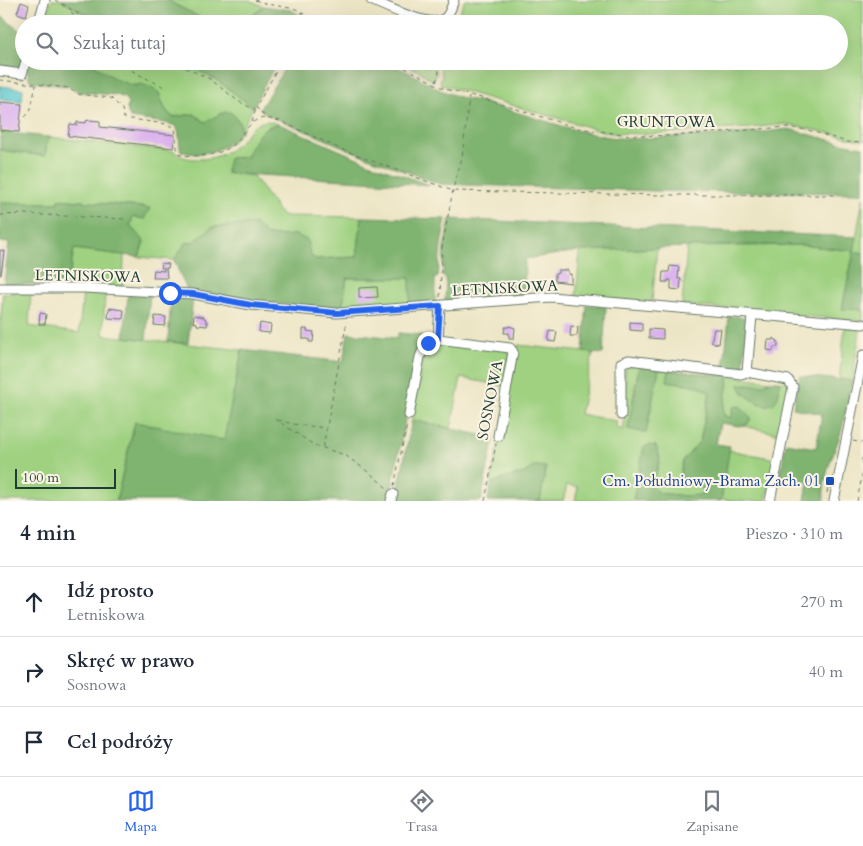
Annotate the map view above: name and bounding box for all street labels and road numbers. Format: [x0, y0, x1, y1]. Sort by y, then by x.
street label: GRUNTOWA [617, 112, 716, 132]
street label: LETNISKOWA [35, 265, 142, 287]
street label: LETNISKOWA [451, 275, 559, 301]
street label: SOSNOWA [472, 358, 508, 442]

